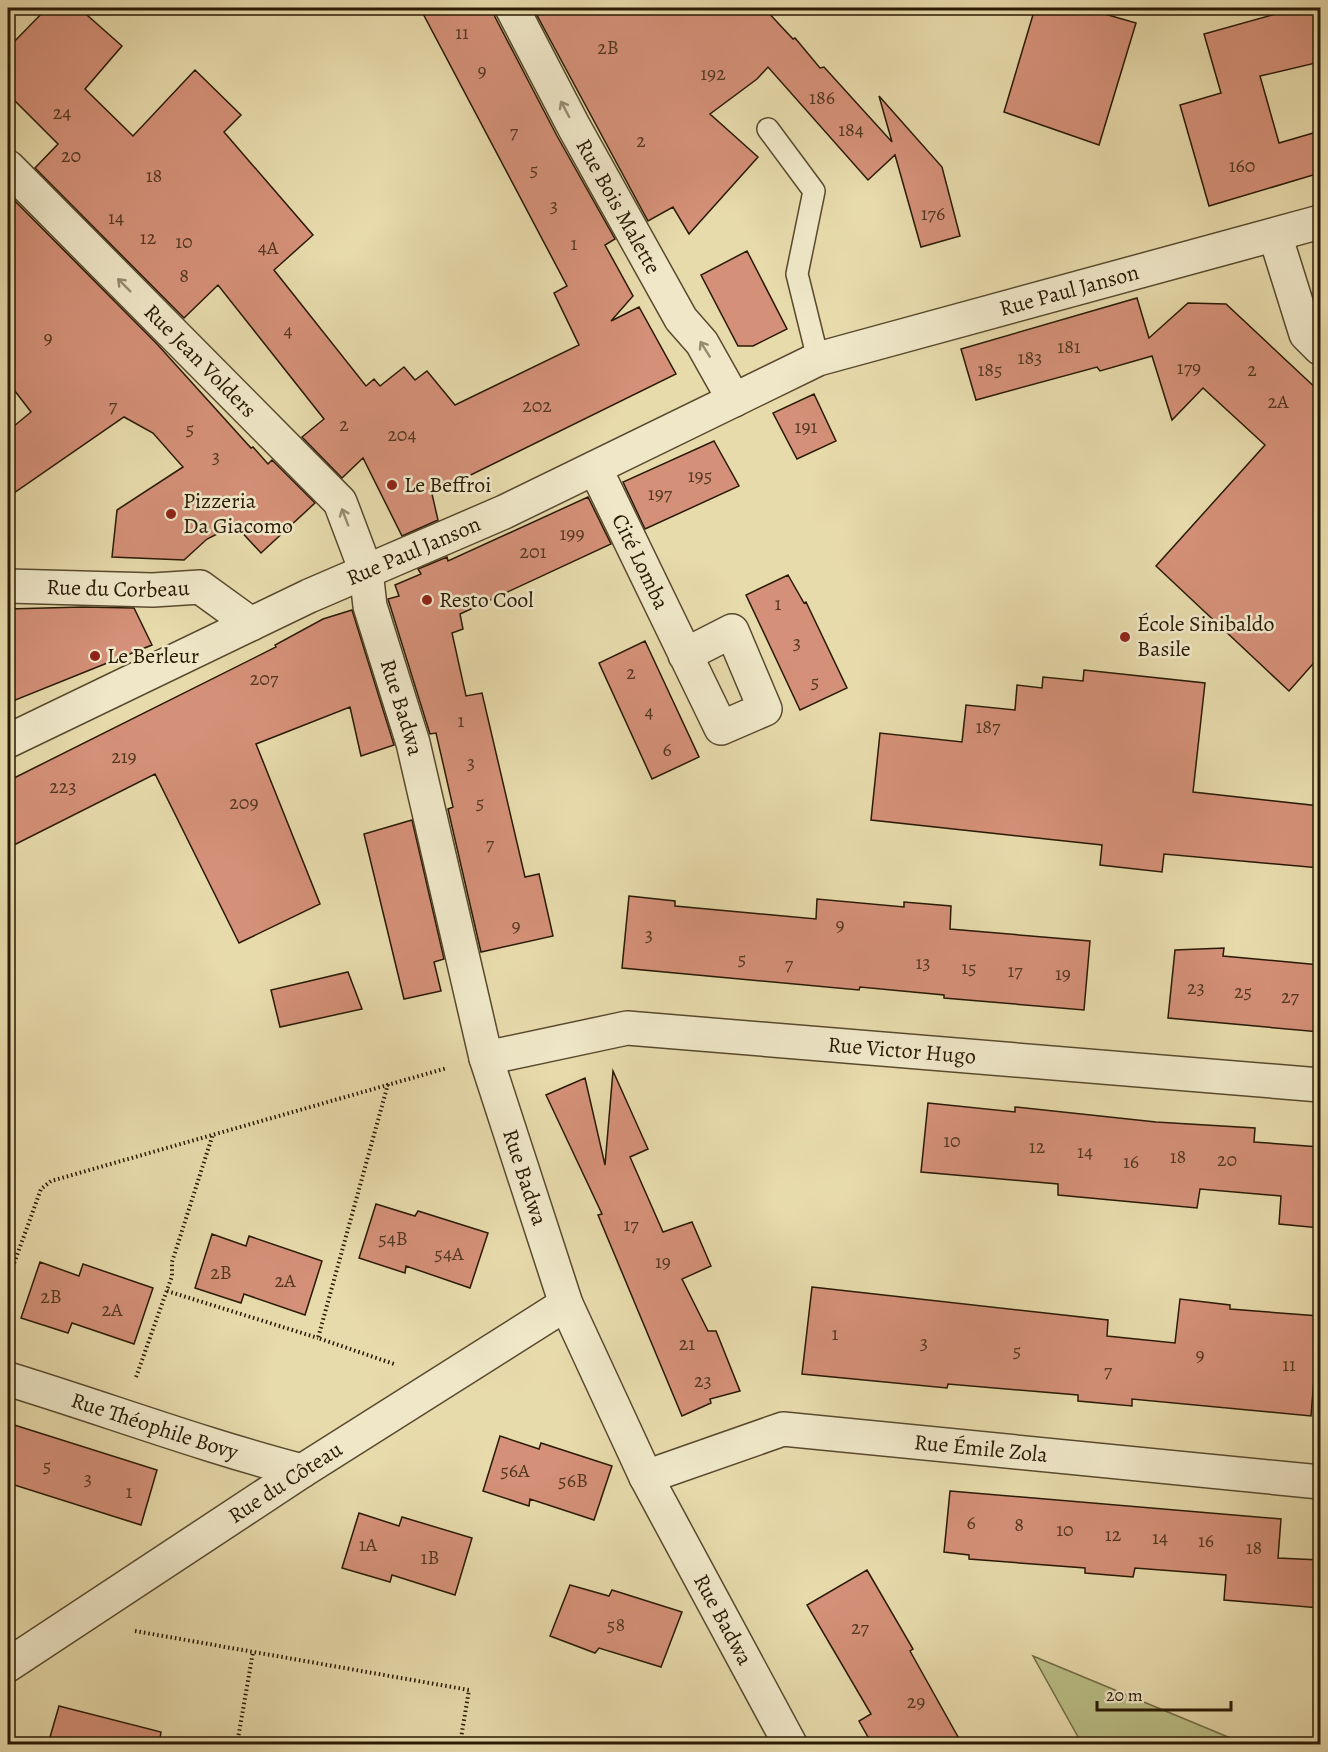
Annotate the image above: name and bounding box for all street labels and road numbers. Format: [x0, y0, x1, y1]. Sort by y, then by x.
street label: Rue Bois Malette [568, 133, 668, 279]
street label: Rue Paul Janson [996, 257, 1142, 324]
street label: Rue Jean Volders [137, 297, 263, 424]
street label: Rue Paul Janson [342, 509, 485, 593]
street label: Cité Lomba [604, 509, 677, 615]
street label: Rue du Corbeau [46, 572, 190, 605]
street label: Rue Badwa [373, 656, 431, 759]
street label: Rue Victor Hugo [827, 1030, 977, 1072]
street label: Rue Badwa [495, 1125, 555, 1230]
street label: Rue Théophile Bovy [67, 1385, 242, 1467]
street label: Rue Émile Zola [913, 1427, 1050, 1470]
street label: Rue du Côteau [222, 1434, 348, 1531]
street label: Rue Badwa [686, 1569, 760, 1671]

